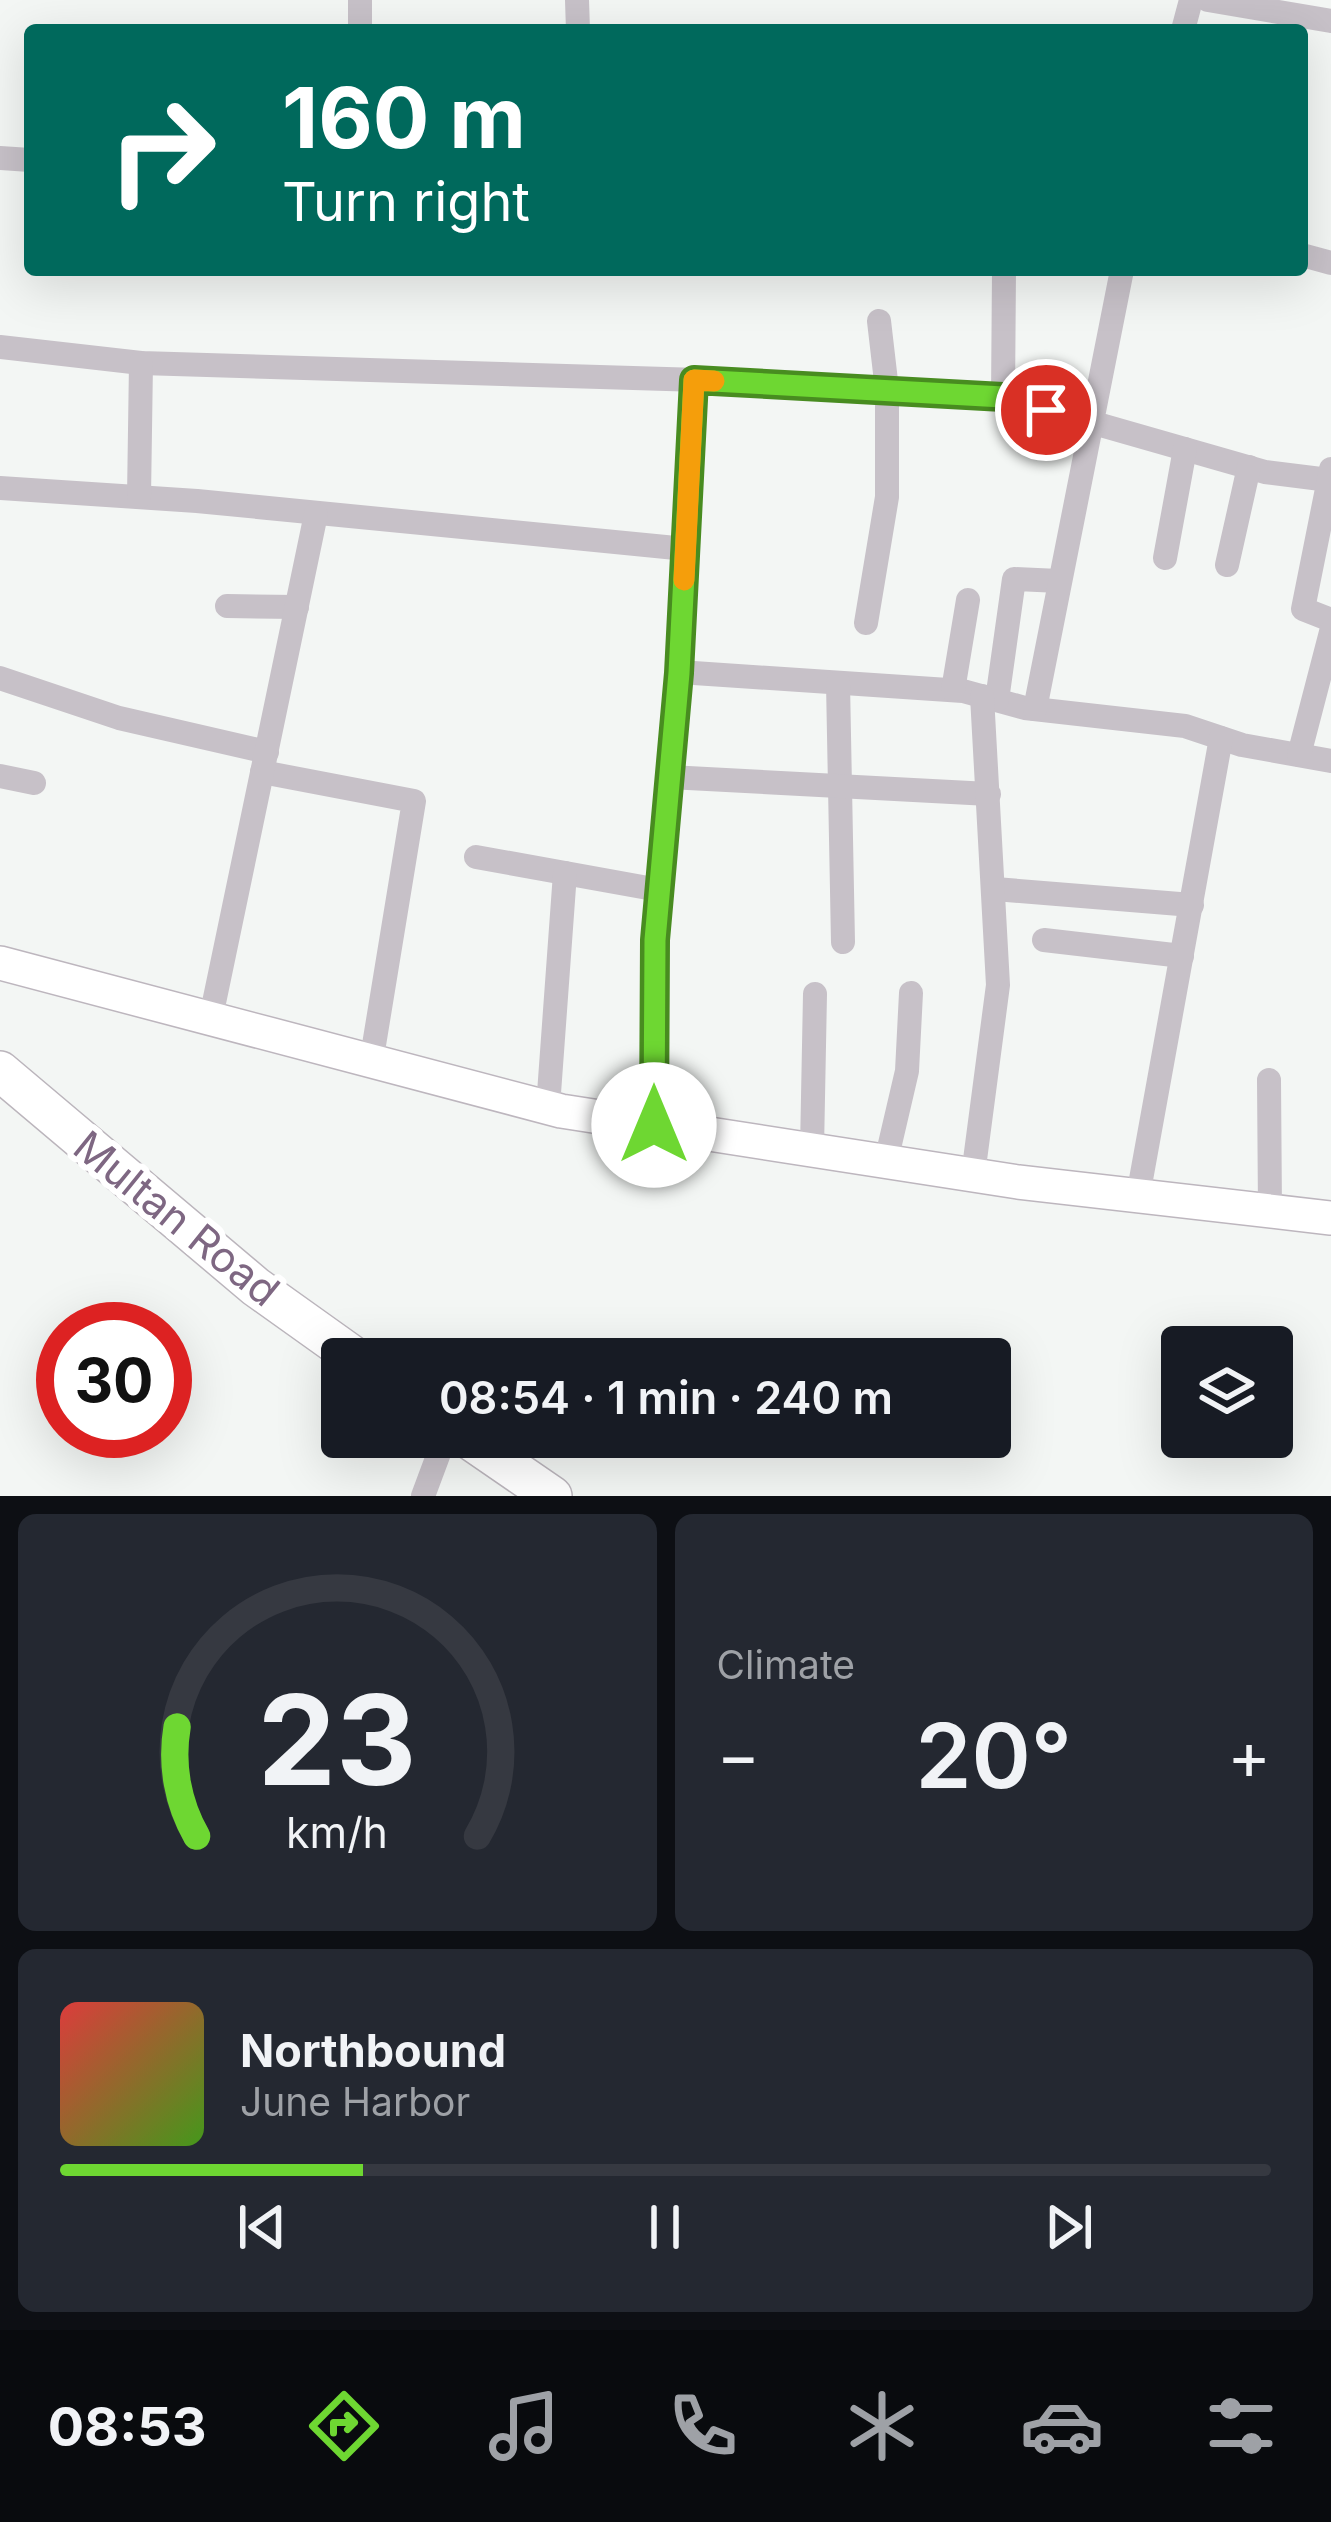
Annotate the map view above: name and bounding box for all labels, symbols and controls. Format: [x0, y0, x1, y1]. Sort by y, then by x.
text: 160 m [282, 67, 526, 168]
icon: right [84, 72, 240, 228]
text: Turn right [282, 169, 530, 234]
pin [995, 359, 1097, 461]
icon: arrive [1013, 377, 1079, 443]
position arrow [591, 1062, 717, 1188]
street label: Multan Road [64, 1120, 290, 1316]
speed limit sign: 30 [36, 1302, 192, 1458]
map controls [1161, 1326, 1293, 1458]
button: layers [1161, 1326, 1293, 1458]
text: 08:54 · 1 min · 240 m [439, 1370, 893, 1425]
text: Climate [717, 1641, 855, 1688]
text: 23 [258, 1664, 417, 1815]
text: 20° [915, 1701, 1072, 1810]
text: − [717, 1715, 760, 1795]
text: + [1227, 1715, 1271, 1795]
text: km/h [286, 1805, 388, 1857]
text: Northbound [240, 2023, 506, 2078]
text: June Harbor [240, 2078, 470, 2125]
icon: previous [229, 2194, 295, 2260]
icon: pause [632, 2194, 698, 2260]
icon: next [1036, 2194, 1102, 2260]
icon: directions [302, 2384, 386, 2468]
icon: music [482, 2384, 566, 2468]
icon: phone [661, 2384, 745, 2468]
icon: climate [840, 2384, 924, 2468]
icon: car [1020, 2384, 1104, 2468]
icon: filters [1199, 2384, 1283, 2468]
text: 08:53 [48, 2394, 207, 2459]

